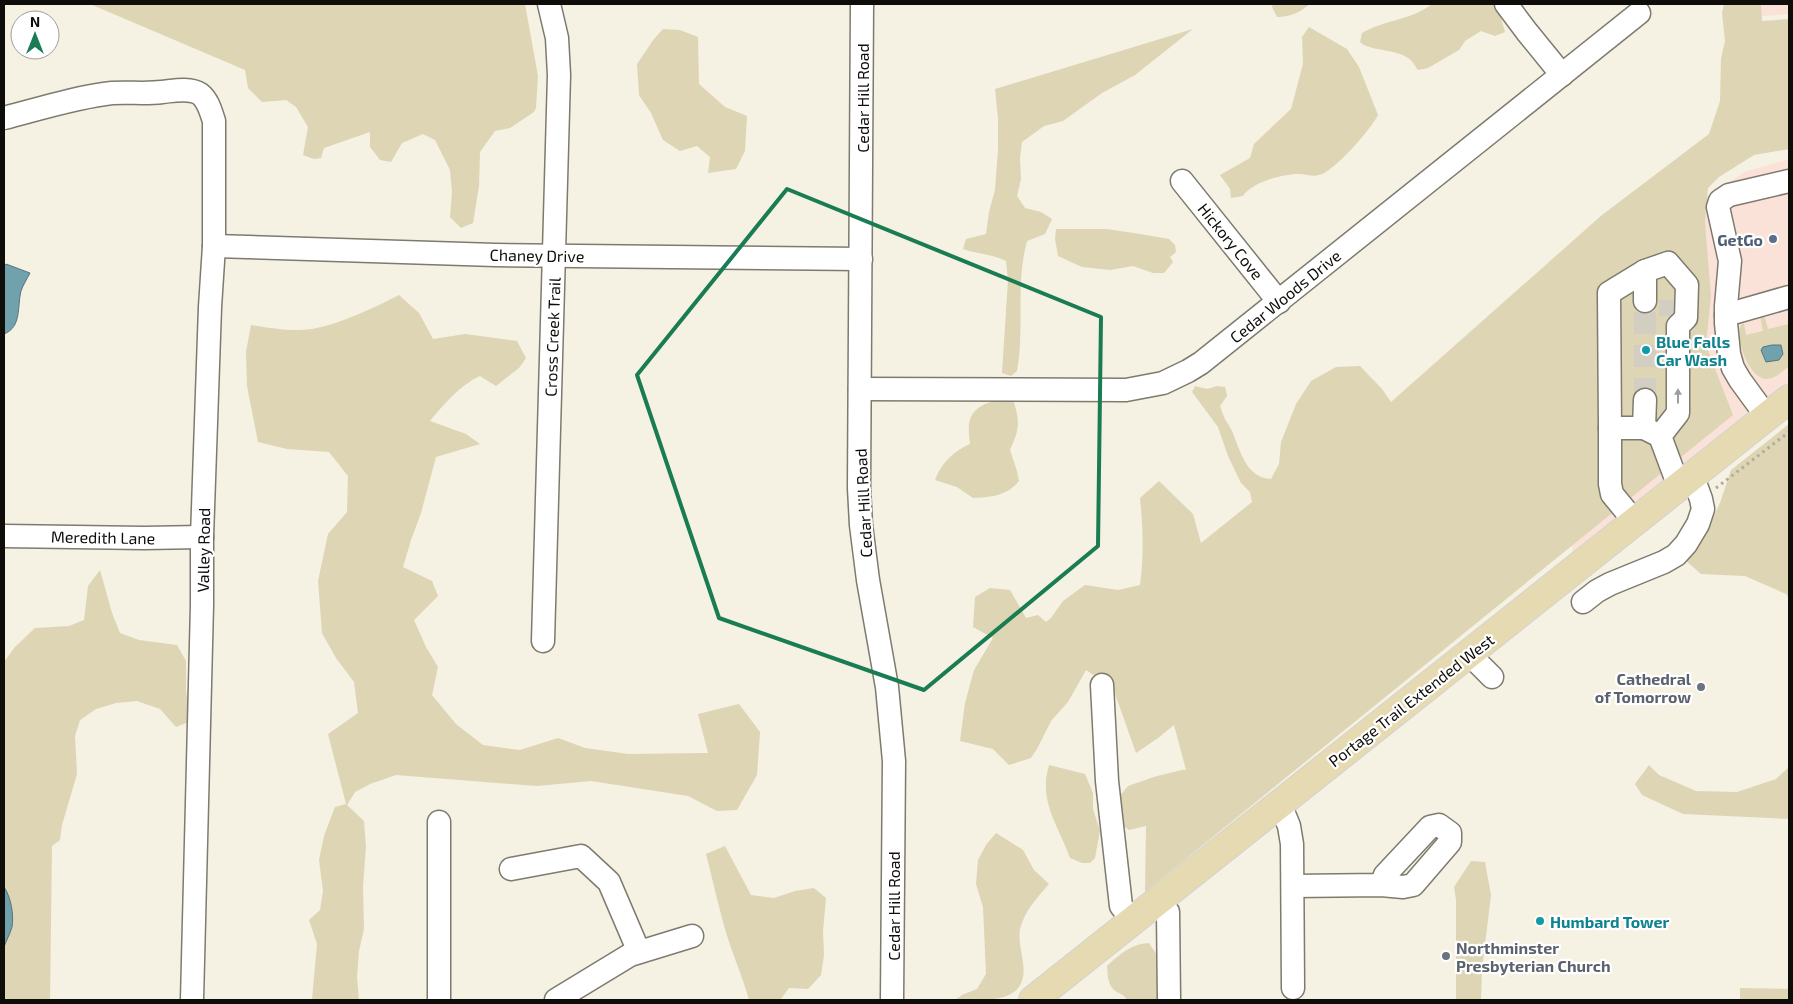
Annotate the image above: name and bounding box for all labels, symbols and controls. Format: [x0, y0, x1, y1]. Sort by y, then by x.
north arrow [10, 10, 60, 60]
text: N [30, 13, 40, 30]
street label: Cedar Hill Road [853, 43, 872, 153]
street label: Hickory Cove [1194, 199, 1268, 283]
place label: GetGo [1717, 230, 1763, 249]
marker: GetGo [1767, 233, 1779, 245]
street label: Chaney Drive [489, 245, 585, 265]
street label: Cedar Woods Drive [1226, 246, 1344, 346]
street label: Cross Creek Trail [540, 277, 564, 397]
place label: Blue Falls Car Wash [1656, 332, 1730, 369]
marker: Blue Falls Car Wash [1640, 344, 1652, 356]
one-way arrow [1674, 388, 1682, 404]
street label: Cedar Hill Road [851, 448, 875, 558]
street label: Valley Road [193, 508, 213, 592]
street label: Meredith Lane [51, 527, 155, 547]
street label: Portage Trail Extended West [1325, 630, 1497, 770]
place label: Cathedral of Tomorrow [1595, 669, 1692, 706]
marker: Cathedral of Tomorrow [1695, 681, 1707, 693]
street label: Cedar Hill Road [884, 851, 903, 961]
place label: Humbard Tower [1550, 912, 1670, 931]
marker: Humbard Tower [1534, 915, 1546, 927]
place label: Northminster Presbyterian Church [1456, 938, 1611, 976]
marker: Northminster Presbyterian Church [1440, 950, 1452, 962]

